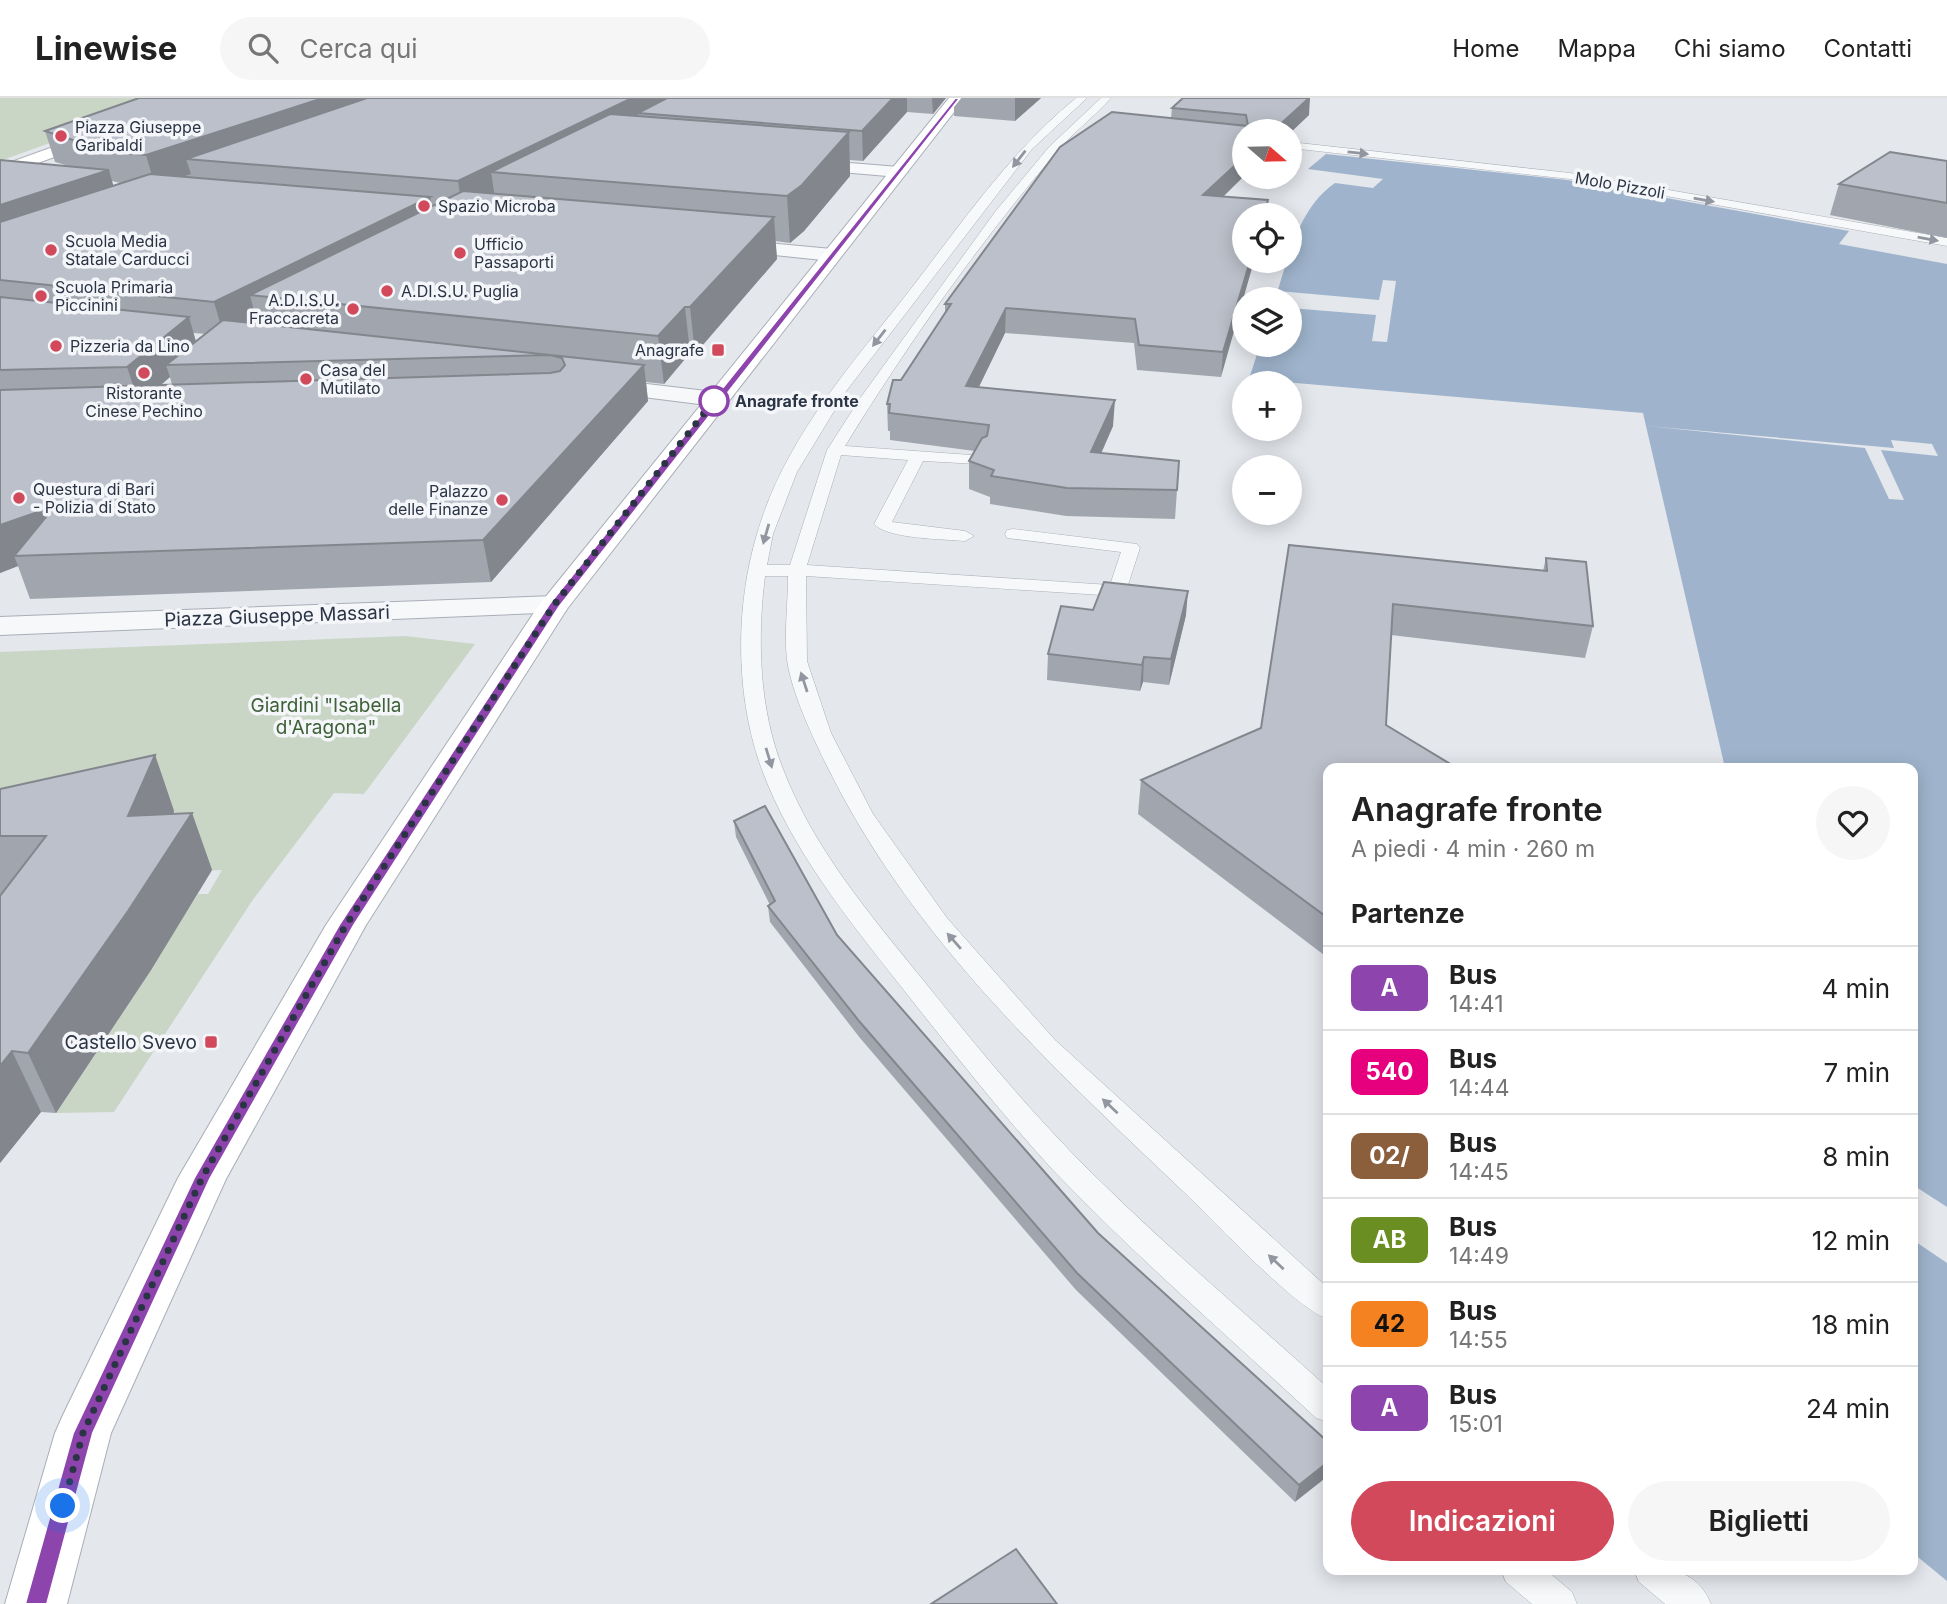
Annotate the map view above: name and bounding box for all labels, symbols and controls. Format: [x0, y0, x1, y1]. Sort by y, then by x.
search box [220, 17, 710, 80]
text: Linewise [35, 28, 178, 68]
icon: search [244, 29, 282, 67]
text: Cerca qui [300, 33, 418, 64]
text: Home [1452, 34, 1520, 63]
text: Mappa [1558, 34, 1636, 63]
text: Chi siamo [1674, 34, 1786, 63]
text: Contatti [1824, 34, 1912, 63]
place label: Piazza Giuseppe Garibaldi [75, 117, 201, 155]
north arrow [1232, 119, 1302, 189]
map controls [1232, 119, 1302, 525]
marker: Piazza Giuseppe Garibaldi [53, 128, 69, 144]
one-way arrow [1347, 147, 1369, 158]
one-way arrow [1012, 149, 1027, 167]
street label: Molo Pizzoli [1574, 167, 1666, 203]
one-way arrow [1693, 195, 1715, 206]
place label: Spazio Microba [438, 196, 556, 216]
marker: Spazio Microba [416, 198, 432, 214]
button: locate [1232, 203, 1302, 273]
place label: Scuola Media Statale Carducci [65, 231, 189, 269]
place label: Ufficio Passaporti [474, 234, 554, 272]
one-way arrow [1917, 234, 1939, 245]
marker: Scuola Media Statale Carducci [43, 242, 59, 258]
marker: Ufficio Passaporti [452, 245, 468, 261]
place label: Scuola Primaria Piccinini [55, 277, 173, 315]
place label: A.DI.S.U. Puglia [401, 281, 519, 301]
marker: A.DI.S.U. Puglia [379, 283, 395, 299]
button: layers [1232, 287, 1302, 357]
marker: Scuola Primaria Piccinini [33, 288, 49, 304]
place label: A.D.I.S.U. Fraccacreta [249, 290, 339, 328]
marker: A.D.I.S.U. Fraccacreta [345, 301, 361, 317]
one-way arrow [872, 329, 886, 347]
place label: Pizzeria da Lino [70, 336, 190, 356]
marker: Pizzeria da Lino [48, 338, 64, 354]
place label: Anagrafe [635, 340, 704, 360]
marker: Anagrafe [710, 342, 726, 358]
place label: Casa del Mutilato [320, 360, 386, 398]
marker: Ristorante Cinese Pechino [136, 365, 152, 381]
marker: Casa del Mutilato [298, 371, 314, 387]
button: + [1232, 371, 1302, 441]
place label: Ristorante Cinese Pechino [85, 383, 203, 421]
marker: Anagrafe fronte [699, 386, 729, 416]
place label: Anagrafe fronte [735, 391, 859, 411]
button: − [1232, 455, 1302, 525]
place label: Questura di Bari - Polizia di Stato [33, 479, 156, 517]
place label: Palazzo delle Finanze [388, 481, 488, 519]
marker: Questura di Bari - Polizia di Stato [11, 490, 27, 506]
marker: Palazzo delle Finanze [494, 492, 510, 508]
one-way arrow [760, 523, 771, 545]
street label: Piazza Giuseppe Massari [164, 601, 390, 631]
one-way arrow [799, 672, 809, 693]
park label: Giardini "Isabella d'Aragona" [251, 694, 401, 739]
one-way arrow [765, 748, 775, 769]
button: heart [1816, 786, 1890, 860]
text: Anagrafe fronte [1351, 789, 1603, 829]
text: A piedi · 4 min · 260 m [1351, 835, 1595, 863]
text: Partenze [1351, 898, 1465, 929]
one-way arrow [946, 932, 962, 950]
text: Bus [1449, 959, 1497, 990]
text: A [1381, 973, 1398, 1002]
text: 4 min [1821, 973, 1890, 1004]
text: 14:41 [1449, 990, 1504, 1018]
place label: Castello Svevo [64, 1031, 197, 1054]
marker: Castello Svevo [203, 1034, 219, 1050]
text: Bus [1449, 1043, 1497, 1074]
text: 540 [1366, 1057, 1413, 1086]
text: 7 min [1824, 1057, 1890, 1088]
text: 14:44 [1449, 1074, 1510, 1102]
one-way arrow [1102, 1099, 1119, 1115]
text: Bus [1449, 1127, 1497, 1158]
text: 02/ [1369, 1141, 1410, 1170]
text: 8 min [1822, 1141, 1890, 1172]
text: 14:45 [1449, 1158, 1509, 1186]
text: Bus [1449, 1211, 1497, 1242]
text: AB [1373, 1225, 1406, 1254]
text: 12 min [1812, 1225, 1890, 1256]
text: 14:49 [1449, 1242, 1509, 1270]
one-way arrow [1267, 1254, 1285, 1270]
text: Bus [1449, 1295, 1497, 1326]
text: 42 [1374, 1309, 1405, 1338]
text: 18 min [1812, 1309, 1890, 1340]
text: 14:55 [1449, 1326, 1508, 1354]
text: Bus [1449, 1379, 1497, 1410]
text: A [1381, 1393, 1398, 1422]
text: 24 min [1806, 1393, 1890, 1424]
text: 15:01 [1449, 1410, 1503, 1438]
button: Indicazioni [1351, 1481, 1614, 1561]
button: Biglietti [1628, 1481, 1890, 1561]
your location [45, 1488, 80, 1523]

